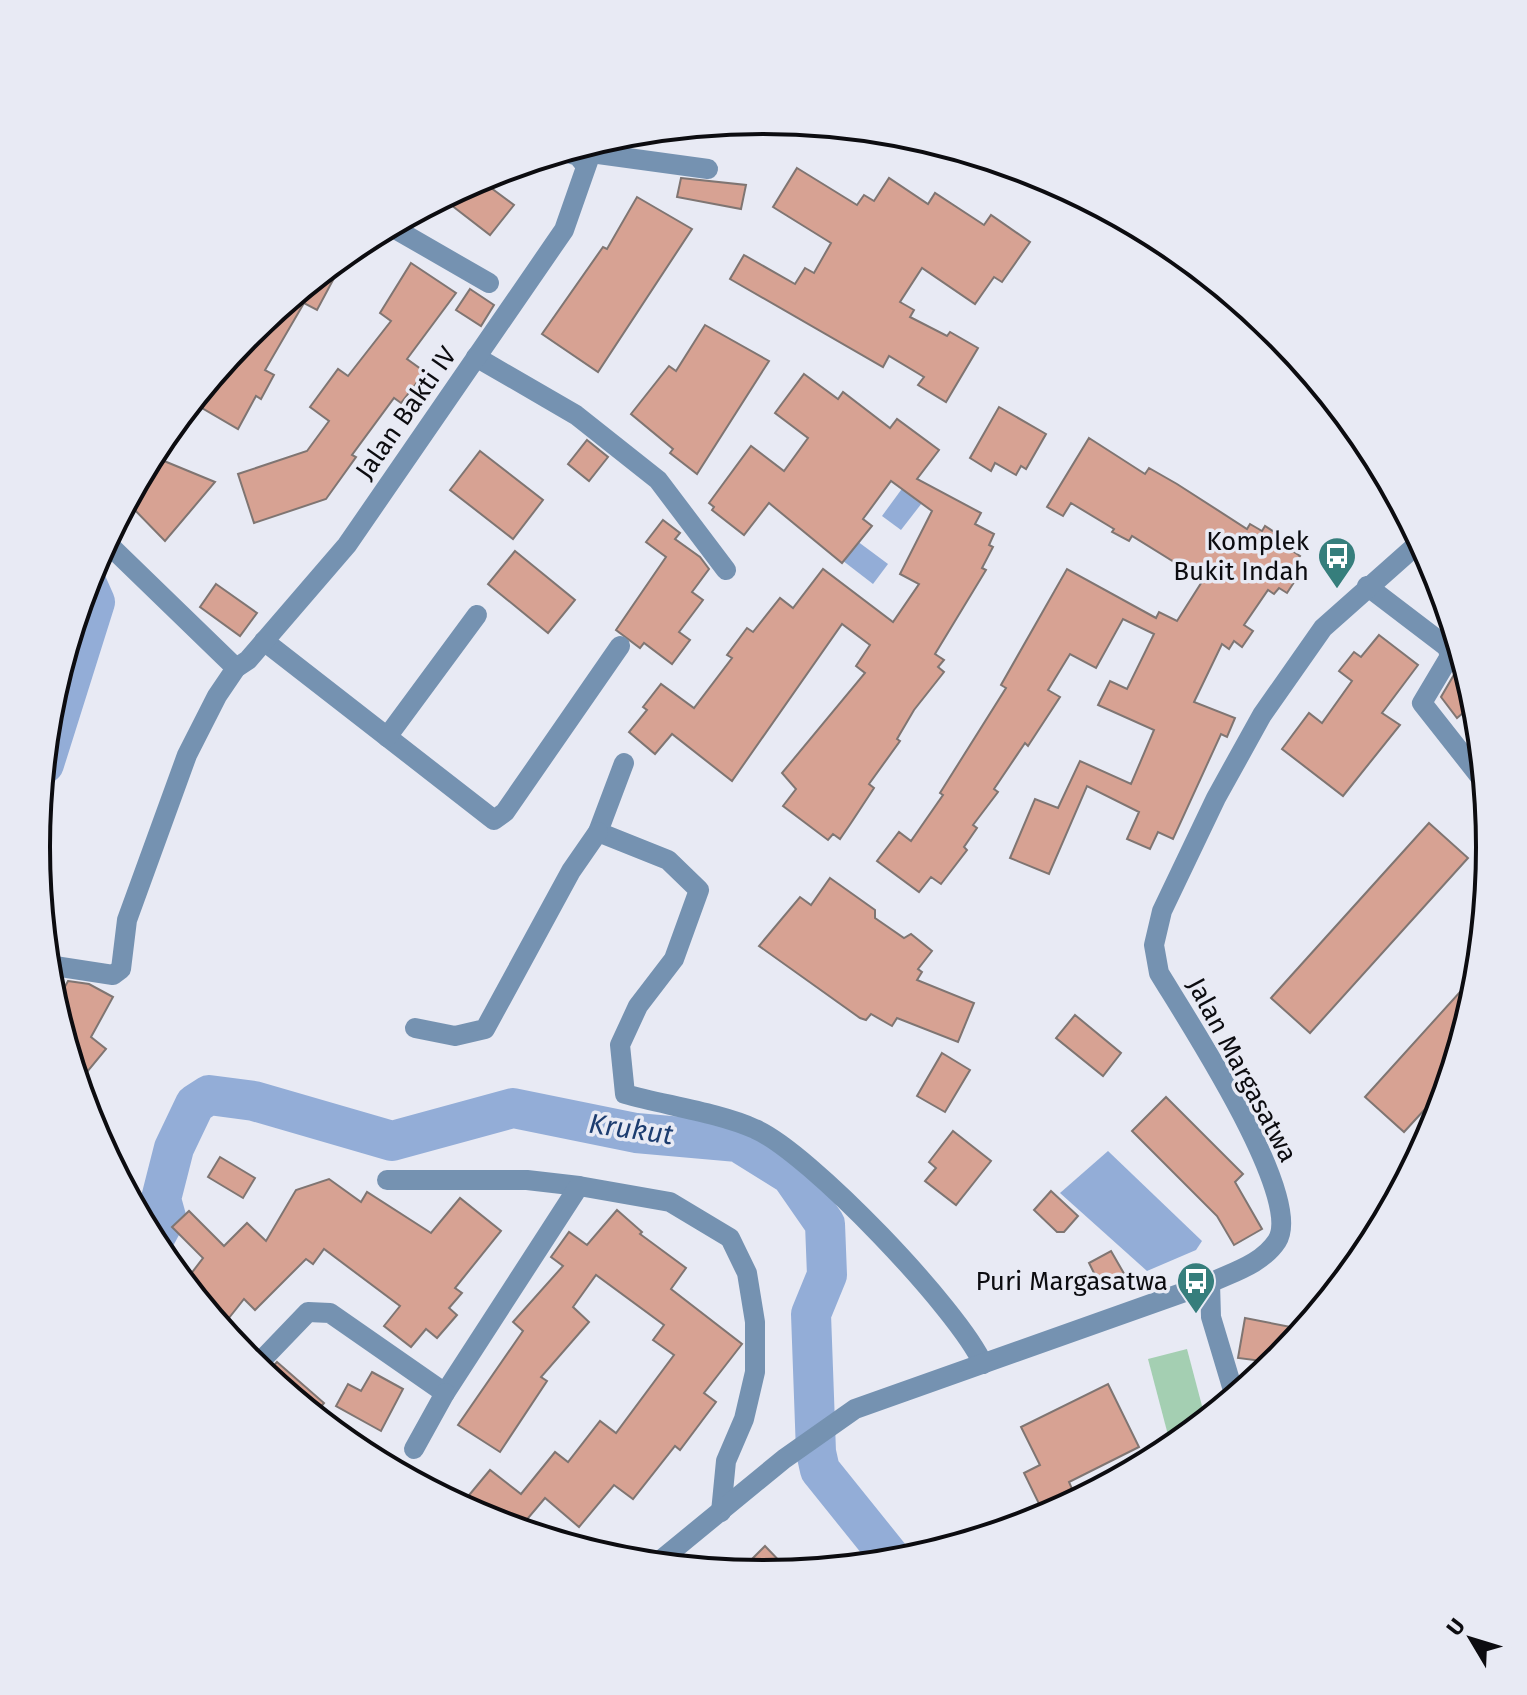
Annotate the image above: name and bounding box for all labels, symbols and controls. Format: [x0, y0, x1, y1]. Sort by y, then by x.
street label: Jalan Bakti IV [349, 340, 463, 485]
place label: Komplek Bukit Indah [1173, 526, 1310, 587]
bus stop icon: Komplek Bukit Indah [1316, 535, 1358, 590]
street label: Jalan Margasatwa [1180, 972, 1304, 1168]
water label: Krukut [587, 1107, 675, 1151]
bus stop icon: Puri Margasatwa [1175, 1260, 1217, 1315]
place label: Puri Margasatwa [975, 1266, 1168, 1297]
north arrow [1431, 1599, 1511, 1679]
text: U [1441, 1613, 1471, 1641]

